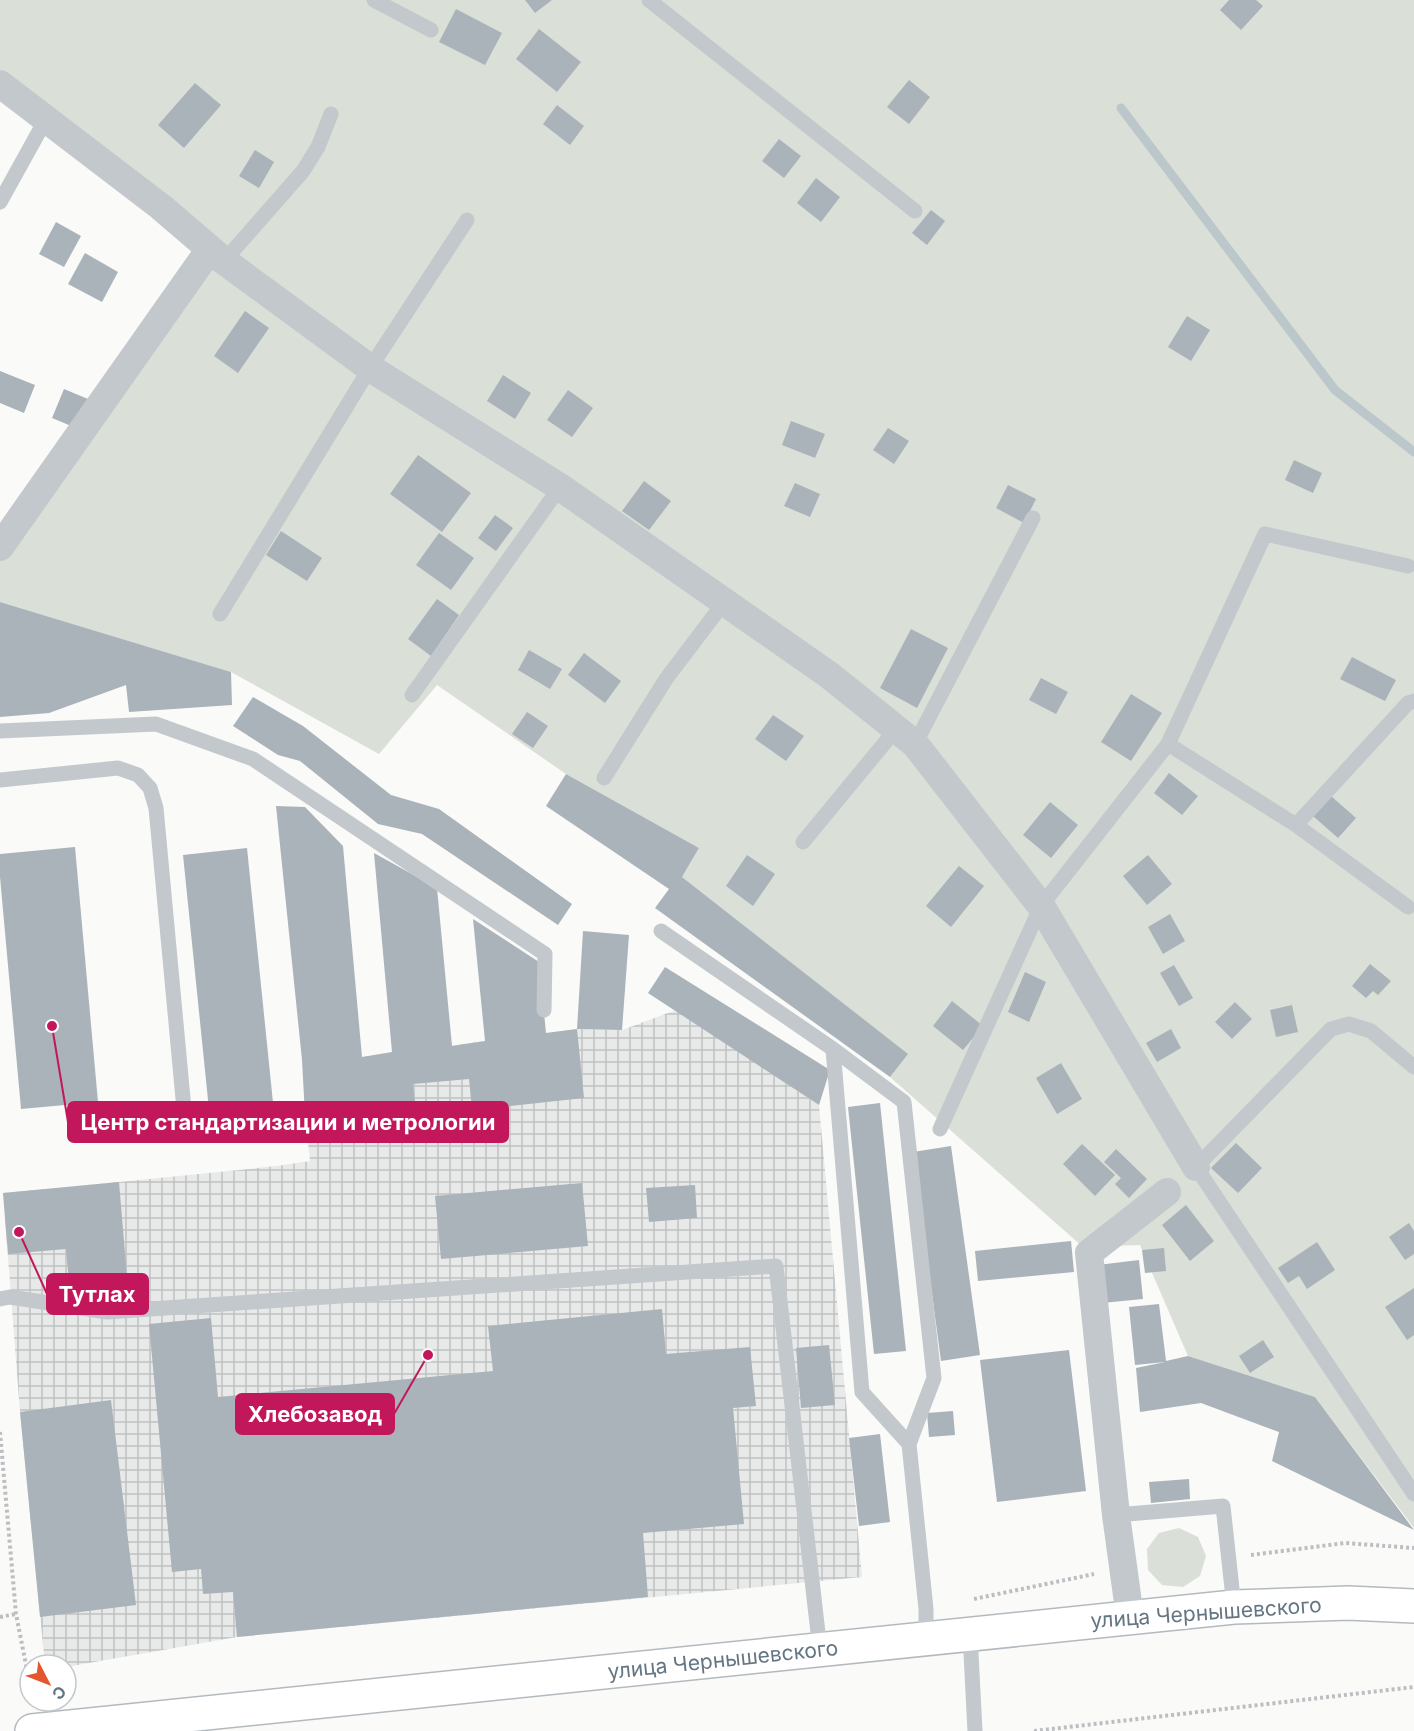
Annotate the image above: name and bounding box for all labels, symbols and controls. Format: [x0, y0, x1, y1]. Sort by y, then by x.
callout: Центр стандартизации и метрологии [68, 1102, 508, 1142]
text: Центр стандартизации и метрологии [80, 1109, 496, 1135]
callout: Тутлах [47, 1274, 148, 1314]
text: Тутлах [59, 1281, 136, 1307]
callout: Хлебозавод [236, 1394, 394, 1434]
text: Хлебозавод [248, 1401, 383, 1427]
street label: улица Чернышевского [1090, 1592, 1322, 1633]
street label: улица Чернышевского [607, 1635, 839, 1684]
north arrow [18, 1653, 78, 1713]
text: С [48, 1682, 71, 1704]

